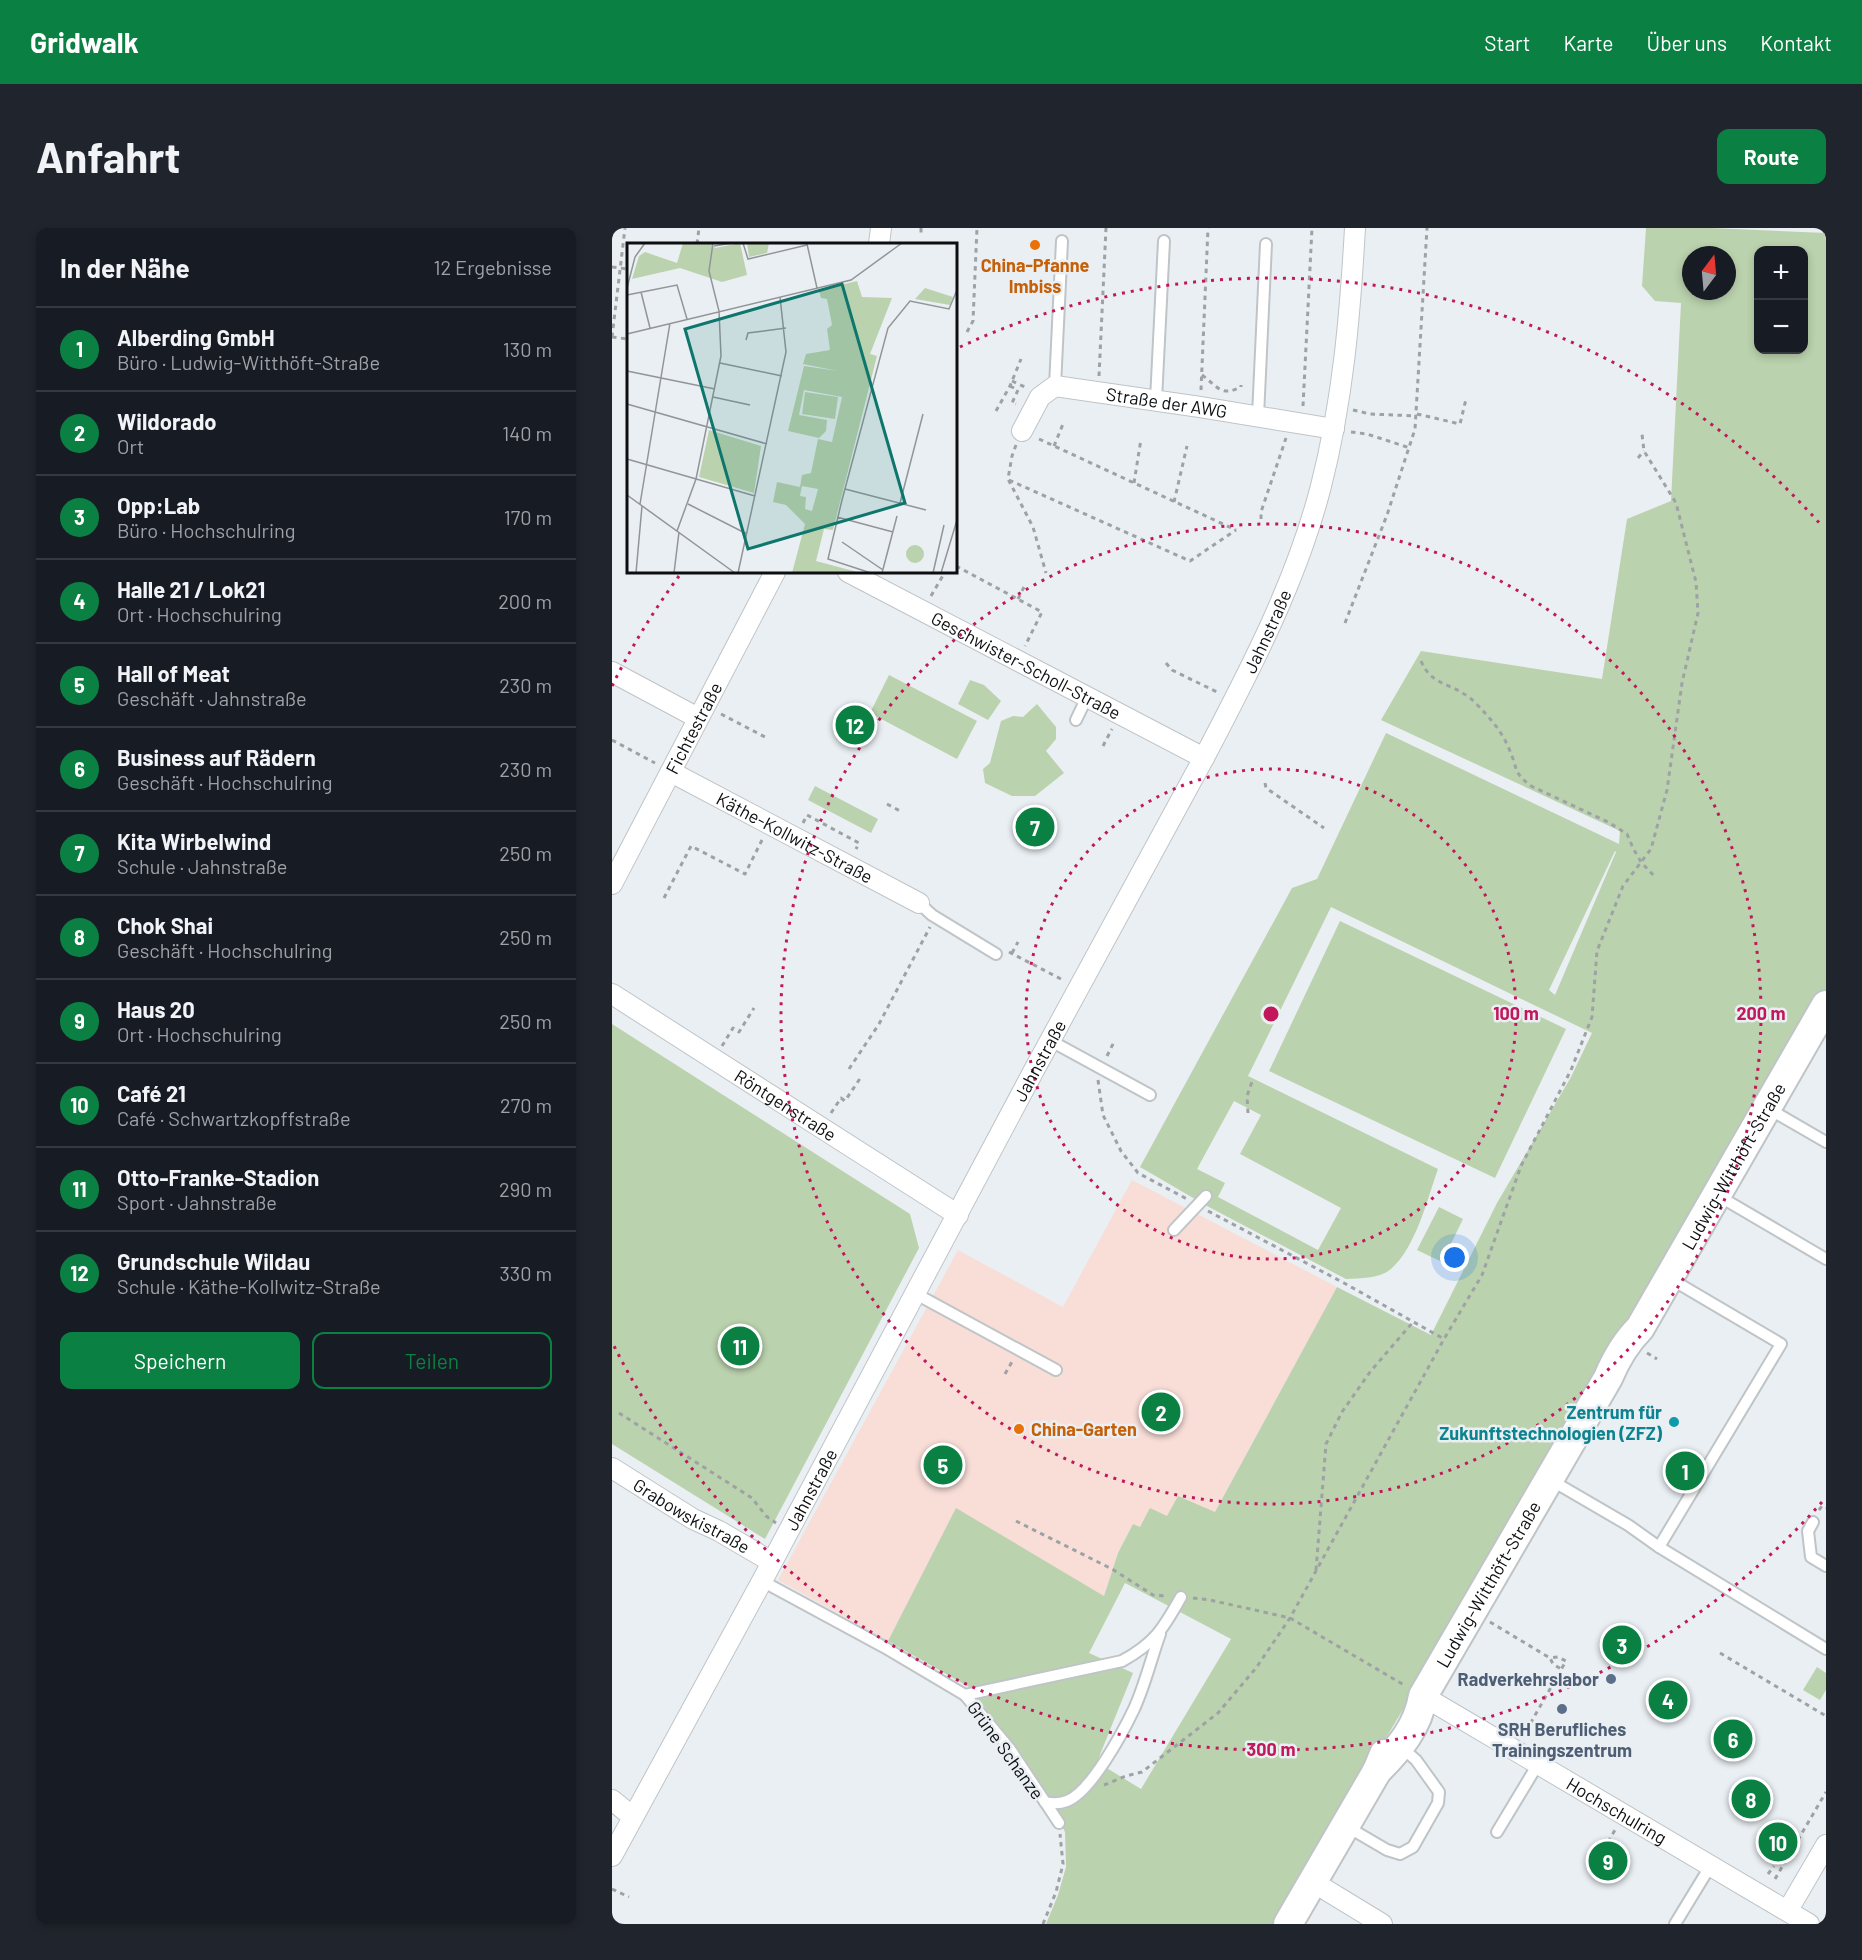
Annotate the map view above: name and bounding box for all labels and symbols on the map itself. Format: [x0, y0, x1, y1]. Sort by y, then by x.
marker: China-Pfanne Imbiss [1028, 238, 1042, 252]
inset map [627, 243, 957, 573]
north arrow [1682, 246, 1736, 300]
place label: China-Pfanne Imbiss [981, 254, 1089, 297]
street label: Straße der AWG [1105, 383, 1229, 422]
street label: Jahnstraße [1238, 586, 1296, 677]
street label: Geschwister-Scholl-Straße [928, 607, 1125, 724]
street label: Fichtestraße [661, 678, 726, 778]
pin: 12 [836, 702, 874, 748]
street label: Käthe-Kollwitz-Straße [713, 787, 877, 888]
pin: 7 [1016, 804, 1054, 850]
text: 100 m [1493, 1002, 1539, 1024]
text: 200 m [1736, 1002, 1786, 1024]
centre of rings [1261, 1004, 1281, 1024]
street label: Jahnstraße [1008, 1016, 1070, 1105]
street label: Röntgenstraße [731, 1064, 841, 1145]
street label: Ludwig-Witthöft-Straße [1677, 1079, 1790, 1253]
your location [1440, 1243, 1469, 1272]
pin: 11 [720, 1324, 760, 1368]
pin: 2 [1142, 1390, 1180, 1434]
place label: Zentrum für Zukunftstechnologien (ZFZ) [1439, 1401, 1663, 1444]
marker: Zentrum für Zukunftstechnologien (ZFZ) [1667, 1415, 1681, 1429]
place label: China-Garten [1031, 1418, 1137, 1440]
marker: China-Garten [1012, 1422, 1026, 1436]
pin: 5 [924, 1442, 962, 1488]
street label: Jahnstraße [780, 1445, 842, 1534]
pin: 1 [1666, 1448, 1704, 1494]
street label: Grabowskistraße [629, 1473, 754, 1558]
street label: Ludwig-Witthöft-Straße [1431, 1497, 1545, 1671]
pin: 3 [1602, 1622, 1642, 1668]
place label: Radverkehrslabor [1458, 1668, 1599, 1690]
marker: Radverkehrslabor [1604, 1672, 1618, 1686]
pin: 4 [1648, 1678, 1688, 1722]
street label: Grüne Schanze [963, 1697, 1049, 1803]
marker: SRH Berufliches Trainingszentrum [1555, 1702, 1569, 1716]
pin: 6 [1714, 1716, 1752, 1762]
place label: SRH Berufliches Trainingszentrum [1492, 1718, 1632, 1761]
text: 300 m [1247, 1738, 1295, 1760]
street label: Hochschulring [1563, 1772, 1671, 1849]
pin: 8 [1732, 1776, 1770, 1822]
pin: 10 [1758, 1820, 1798, 1864]
pin: 9 [1588, 1838, 1628, 1884]

